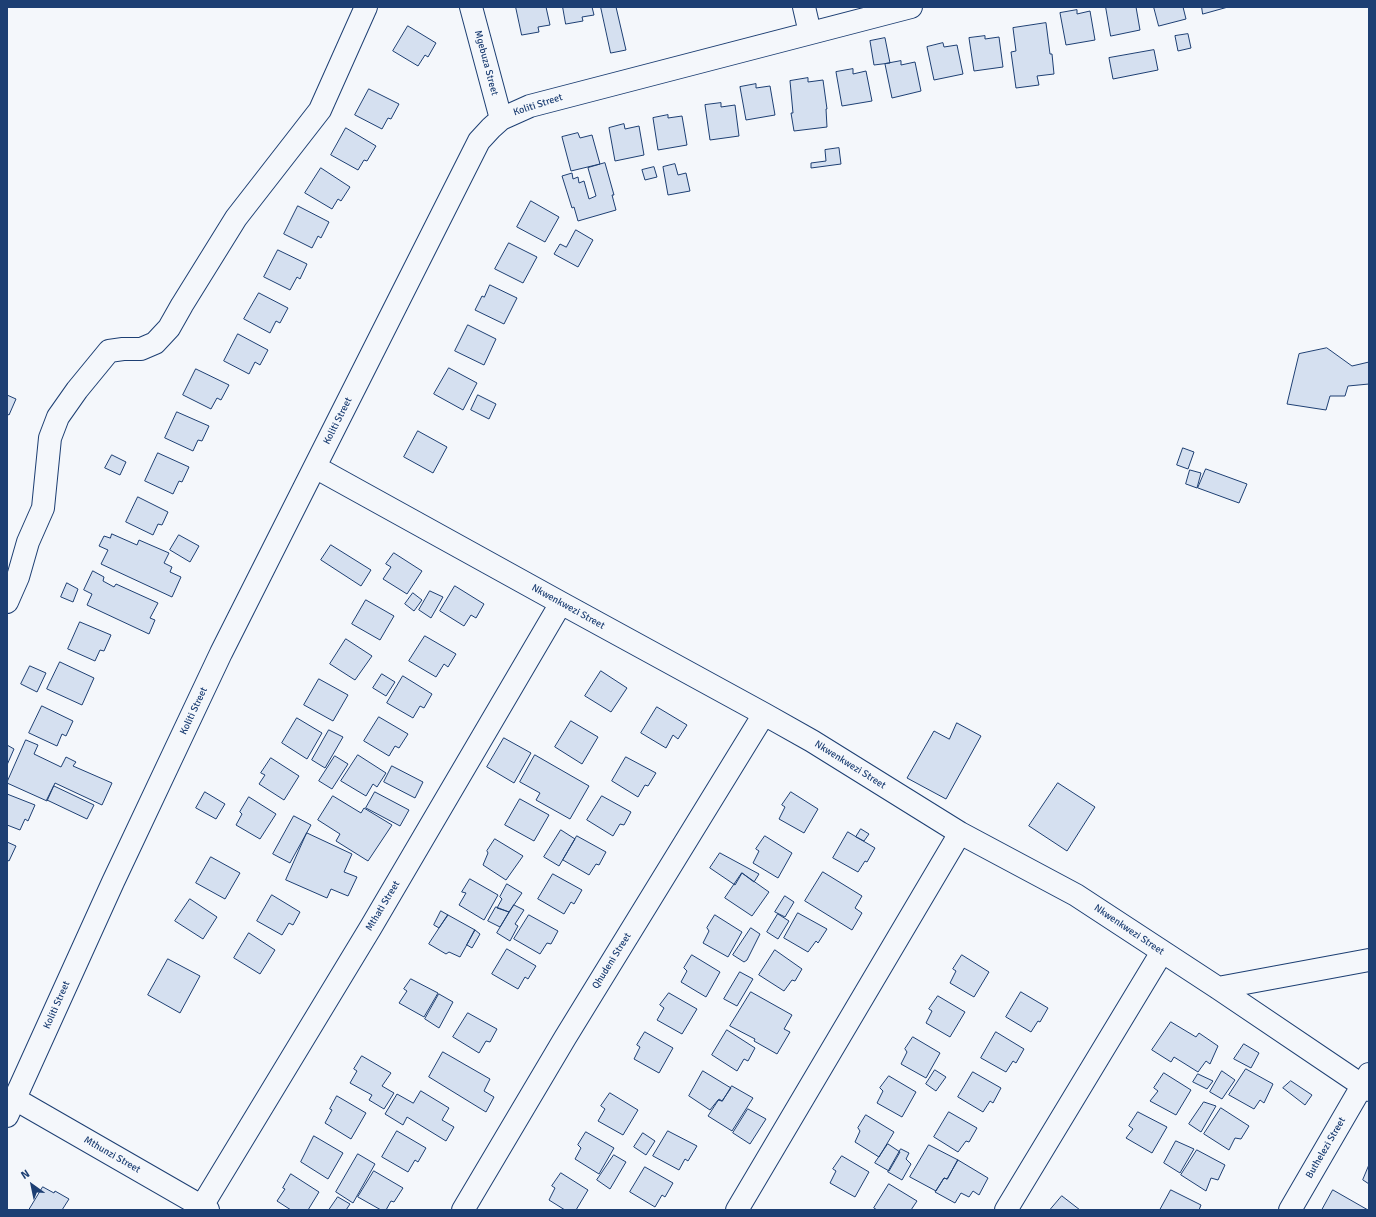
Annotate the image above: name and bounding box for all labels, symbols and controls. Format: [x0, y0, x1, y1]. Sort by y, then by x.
street label: Mgebuza Street [472, 29, 500, 97]
street label: Koliti Street [512, 91, 564, 119]
street label: Koliti Street [321, 396, 355, 446]
street label: Nkwenkwezi Street [529, 582, 607, 632]
street label: Koliti Street [178, 685, 210, 737]
street label: Nkwenkwezi Street [812, 738, 888, 792]
street label: Mthati Street [363, 879, 403, 933]
street label: Nkwenkwezi Street [1092, 902, 1166, 958]
street label: Qhudeni Street [590, 931, 634, 991]
street label: Koliti Street [41, 979, 73, 1031]
street label: Buthelezi Street [1304, 1115, 1348, 1181]
street label: Mthunzi Street [82, 1134, 142, 1176]
north arrow [12, 1165, 52, 1205]
text: N [18, 1167, 32, 1182]

